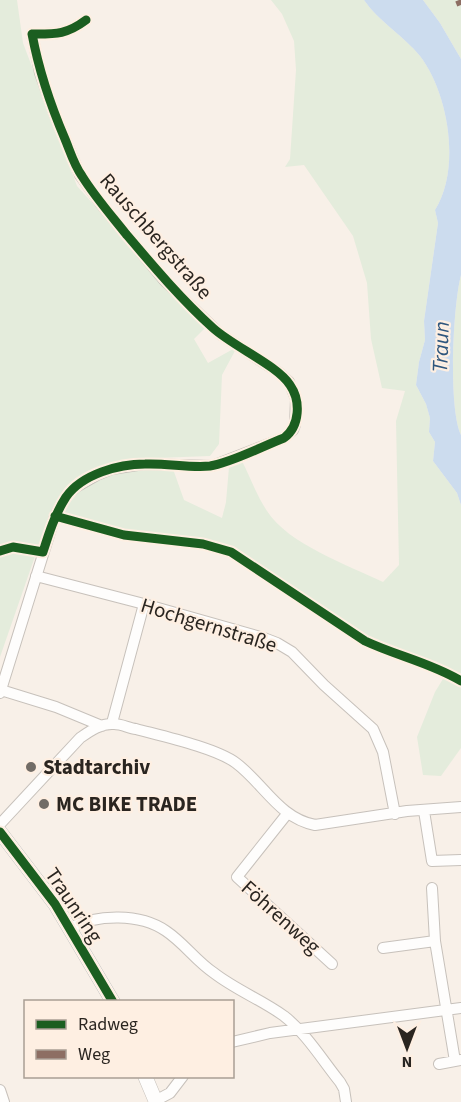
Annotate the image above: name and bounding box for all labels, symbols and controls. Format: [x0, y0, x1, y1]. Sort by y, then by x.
street label: Rauschbergstraße [93, 166, 219, 306]
water label: Traun [424, 321, 458, 373]
street label: Hochgernstraße [137, 590, 281, 660]
place label: Stadtarchiv [43, 752, 150, 782]
marker: Stadtarchiv [24, 760, 38, 774]
place label: MC BIKE TRADE [56, 789, 197, 819]
marker: MC BIKE TRADE [37, 797, 51, 811]
street label: Traunring [38, 861, 110, 949]
street label: Föhrenweg [235, 873, 328, 961]
legend [24, 1000, 234, 1078]
text: Radweg [78, 1012, 138, 1037]
north arrow [377, 1018, 437, 1078]
text: Weg [78, 1042, 110, 1067]
text: N [402, 1051, 412, 1073]

